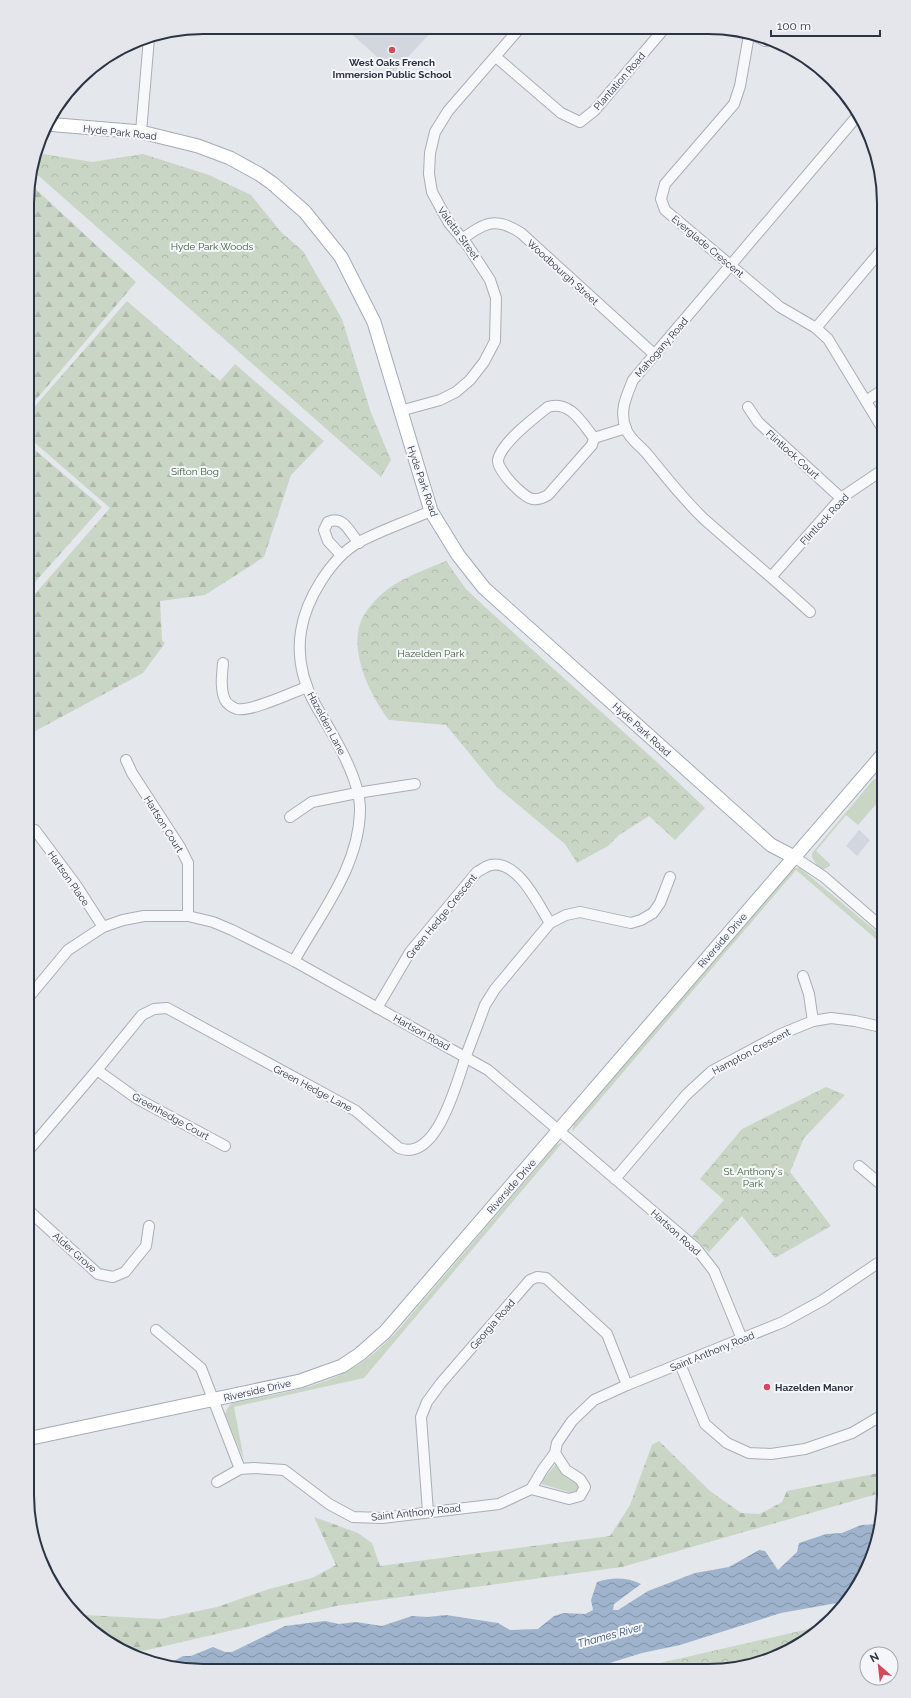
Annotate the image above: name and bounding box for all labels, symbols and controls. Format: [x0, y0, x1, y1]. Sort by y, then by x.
scale bar [771, 12, 880, 38]
text: 100 m [777, 19, 811, 33]
marker: West Oaks French Immersion Public School [387, 45, 397, 55]
street label: Plantation Road [591, 50, 647, 112]
place label: West Oaks French Immersion Public School [333, 57, 452, 80]
street label: Hyde Park Road [82, 123, 157, 142]
street label: Valetta Street [436, 205, 482, 262]
street label: Everglade Crescent [669, 213, 746, 280]
street label: Woodbourgh Street [525, 238, 601, 308]
park label: Hyde Park Woods [171, 241, 253, 252]
street label: Mahogany Road [633, 315, 690, 379]
street label: Flintlock Court [764, 428, 822, 481]
street label: Hyde Park Road [405, 444, 440, 518]
park label: Sifton Bog [171, 466, 219, 477]
street label: Flintlock Road [798, 491, 851, 547]
park label: Hazelden Park [397, 648, 465, 659]
street label: Hazelden Lane [305, 690, 348, 757]
street label: Hyde Park Road [610, 700, 673, 758]
street label: Hartson Court [142, 794, 186, 855]
street label: Hartson Place [46, 849, 92, 908]
street label: Green Hedge Crescent [404, 871, 479, 961]
street label: Riverside Drive [696, 911, 749, 970]
street label: Hartson Road [392, 1012, 452, 1052]
street label: Hampton Crescent [710, 1026, 793, 1077]
street label: Green Hedge Lane [272, 1063, 354, 1114]
street label: Greenhedge Court [130, 1091, 212, 1142]
street label: Riverside Drive [485, 1157, 538, 1216]
park label: St. Anthony's Park [724, 1166, 783, 1189]
street label: Hartson Road [649, 1207, 703, 1257]
street label: Alder Grove [51, 1230, 99, 1275]
street label: Georgia Road [468, 1297, 517, 1352]
street label: Saint Anthony Road [668, 1329, 756, 1373]
street label: Riverside Drive [222, 1377, 292, 1404]
marker: Hazelden Manor [762, 1382, 772, 1392]
place label: Hazelden Manor [775, 1382, 853, 1393]
street label: Saint Anthony Road [371, 1502, 461, 1523]
water label: Thames River [576, 1620, 645, 1650]
north arrow [859, 1646, 899, 1686]
text: N [868, 1650, 881, 1665]

